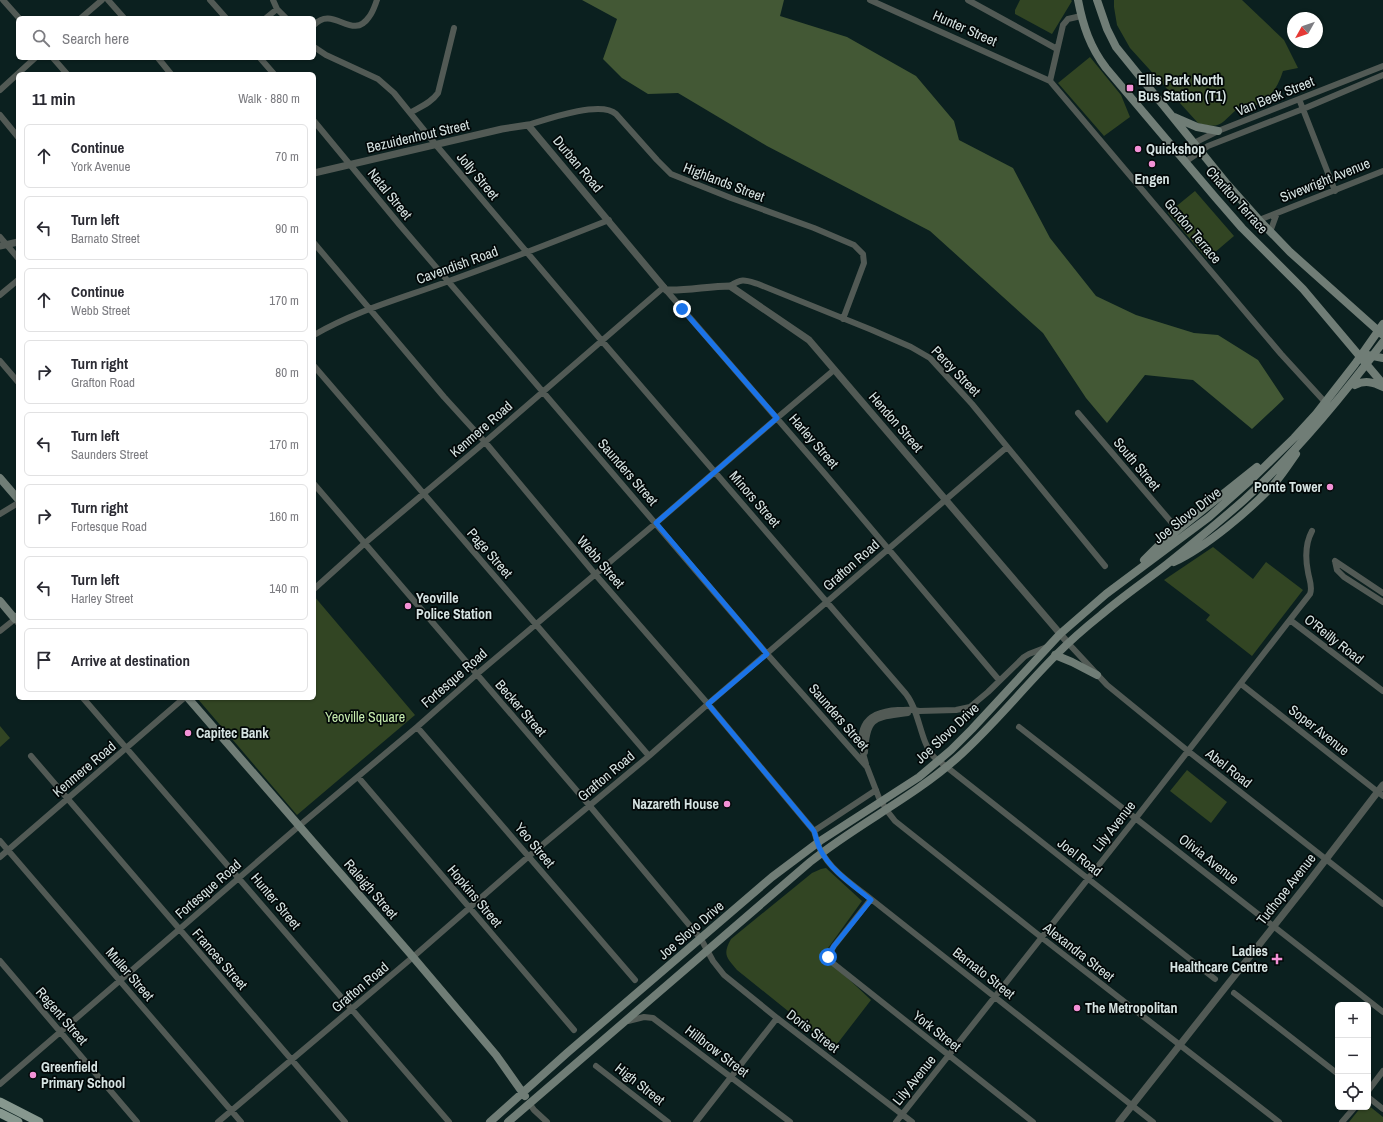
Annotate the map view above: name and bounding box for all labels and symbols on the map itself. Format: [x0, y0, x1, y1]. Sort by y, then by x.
street label: Hunter Street [930, 6, 1000, 50]
north arrow [1287, 12, 1323, 48]
place label: Ellis Park North Bus Station (T1) [1138, 71, 1226, 105]
street label: Van Beek Street [1233, 72, 1317, 120]
marker: Ellis Park North Bus Station (T1) [1125, 83, 1135, 93]
street label: Bezuidenhout Street [365, 115, 471, 157]
street label: Durban Road [549, 132, 607, 196]
place label: Quickshop [1146, 140, 1205, 158]
marker: Quickshop [1133, 144, 1143, 154]
street label: Jolly Street [453, 148, 503, 204]
street label: Sivewright Avenue [1277, 154, 1373, 206]
street label: Highlands Street [681, 158, 767, 206]
marker: Engen [1147, 159, 1157, 169]
street label: Charlton Terrace [1202, 163, 1272, 237]
street label: Natal Street [364, 165, 416, 223]
place label: Engen [1134, 170, 1170, 188]
street label: Gordon Terrace [1161, 195, 1225, 267]
street label: Cavendish Road [414, 242, 500, 288]
route end [673, 300, 691, 318]
street label: Percy Street [928, 342, 984, 400]
street label: Hendon Street [865, 388, 927, 456]
street label: Kenmere Road [446, 397, 516, 461]
street label: Harley Street [785, 410, 843, 472]
street label: South Street [1110, 434, 1164, 494]
street label: Saunders Street [594, 435, 662, 509]
street label: Minors Street [726, 467, 784, 531]
place label: Ponte Tower [1254, 478, 1323, 496]
marker: Ponte Tower [1325, 482, 1335, 492]
street label: Joe Slovo Drive [1150, 483, 1224, 547]
street label: Page Street [463, 524, 517, 582]
street label: Webb Street [573, 532, 629, 592]
street label: Grafton Road [819, 536, 883, 594]
place label: Yeoville Police Station [416, 589, 492, 623]
marker: Yeoville Police Station [403, 601, 413, 611]
street label: O'Reilly Road [1301, 610, 1367, 668]
street label: Fortesque Road [417, 644, 491, 712]
street label: Becker Street [491, 676, 551, 740]
street label: Saunders Street [805, 680, 873, 754]
street label: Joe Slovo Drive [911, 699, 983, 767]
street label: Soper Avenue [1285, 701, 1353, 759]
park label: Yeoville Square [325, 708, 405, 726]
place label: Capitec Bank [196, 724, 269, 742]
marker: Capitec Bank [183, 728, 193, 738]
street label: Kenmere Road [49, 737, 119, 801]
street label: Abel Road [1202, 744, 1256, 792]
street label: Grafton Road [574, 747, 638, 805]
place label: Nazareth House [632, 795, 719, 813]
street label: Lily Avenue [1089, 797, 1139, 855]
marker: Nazareth House [722, 799, 732, 809]
street label: Yeo Street [511, 819, 559, 871]
street label: Olivia Avenue [1175, 830, 1243, 888]
street label: Joel Road [1054, 834, 1106, 880]
street label: Tudhope Avenue [1253, 850, 1319, 928]
street label: Fortesque Road [171, 855, 245, 923]
street label: Raleigh Street [340, 855, 402, 923]
street label: Hopkins Street [444, 861, 506, 931]
street label: Hunter Street [247, 869, 305, 933]
street label: Joe Slovo Drive [655, 897, 727, 963]
street label: Alexandra Street [1039, 918, 1118, 985]
street label: Frances Street [189, 925, 251, 993]
place label: Ladies Healthcare Centre [1170, 942, 1268, 976]
street label: Barnato Street [949, 943, 1019, 1003]
street label: Muller Street [102, 944, 158, 1004]
route start [819, 948, 837, 966]
marker: Ladies Healthcare Centre [1271, 953, 1283, 965]
street label: Grafton Road [328, 958, 392, 1016]
street label: Regent Street [32, 983, 92, 1049]
place label: The Metropolitan [1085, 999, 1177, 1017]
marker: The Metropolitan [1072, 1003, 1082, 1013]
street label: Doris Street [783, 1005, 843, 1057]
street label: York Street [909, 1007, 965, 1055]
street label: Hillbrow Street [682, 1021, 752, 1081]
street label: Lily Avenue [888, 1051, 940, 1109]
place label: Greenfield Primary School [41, 1058, 125, 1092]
street label: High Street [612, 1059, 668, 1109]
marker: Greenfield Primary School [28, 1070, 38, 1080]

